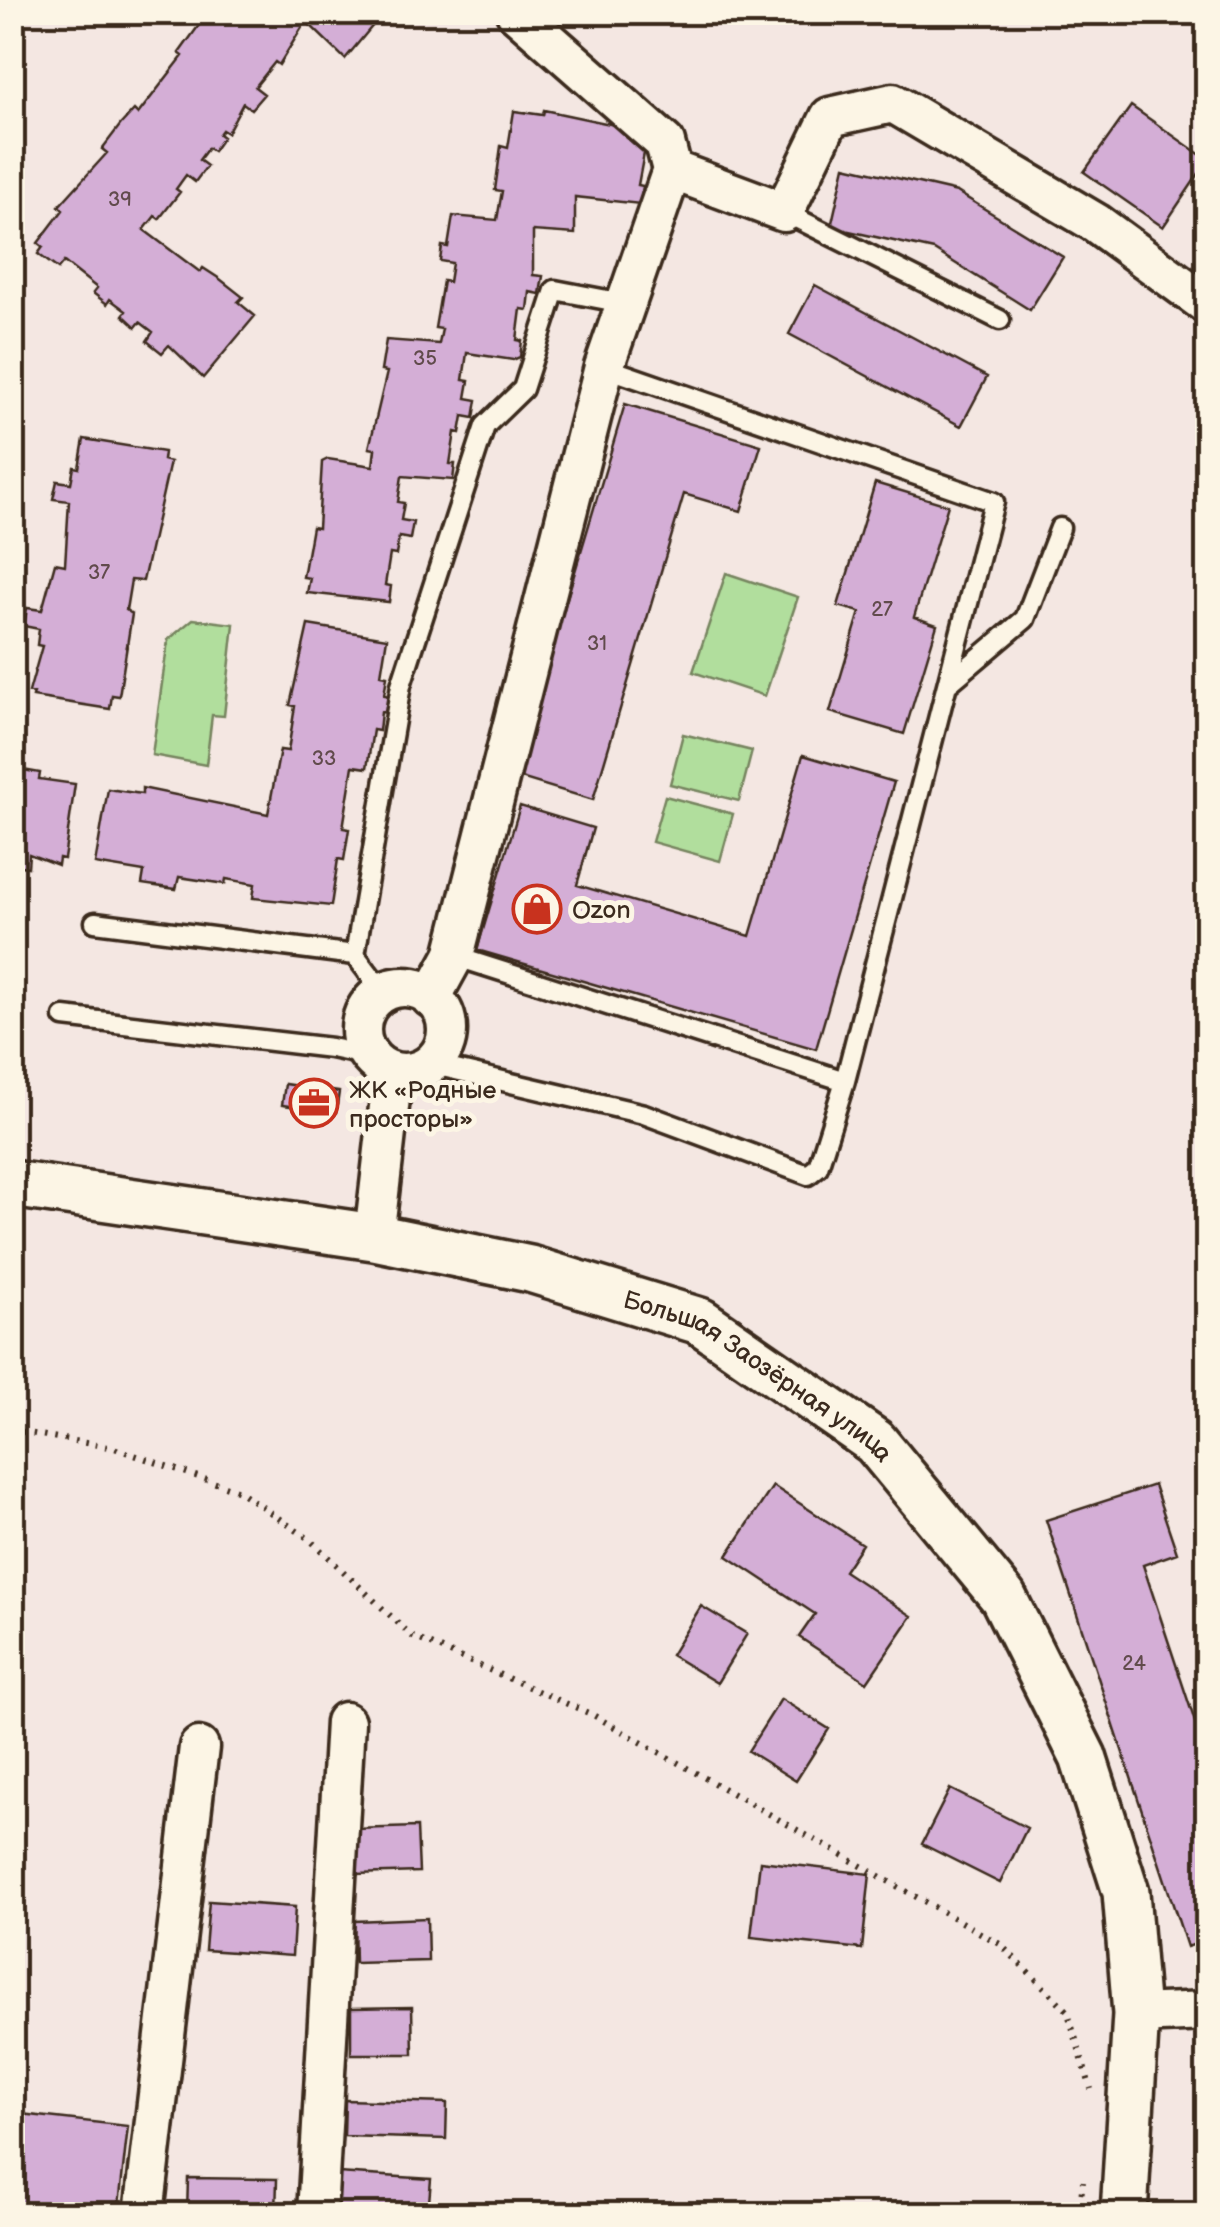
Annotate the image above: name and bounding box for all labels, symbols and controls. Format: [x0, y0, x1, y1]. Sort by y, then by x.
house number: 39 [108, 188, 132, 212]
house number: 35 [413, 347, 437, 371]
house number: 37 [88, 561, 110, 585]
house number: 27 [871, 598, 893, 622]
house number: 31 [587, 632, 607, 656]
house number: 33 [312, 747, 336, 771]
shop icon: Ozon [511, 883, 563, 935]
place label: Ozon [572, 895, 631, 926]
place label: ЖК «Родные просторы» [349, 1075, 496, 1135]
office icon: ЖК «Родные просторы» [288, 1077, 340, 1129]
street label: Большая Заозёрная улица [619, 1284, 899, 1469]
house number: 24 [1122, 1652, 1146, 1676]

